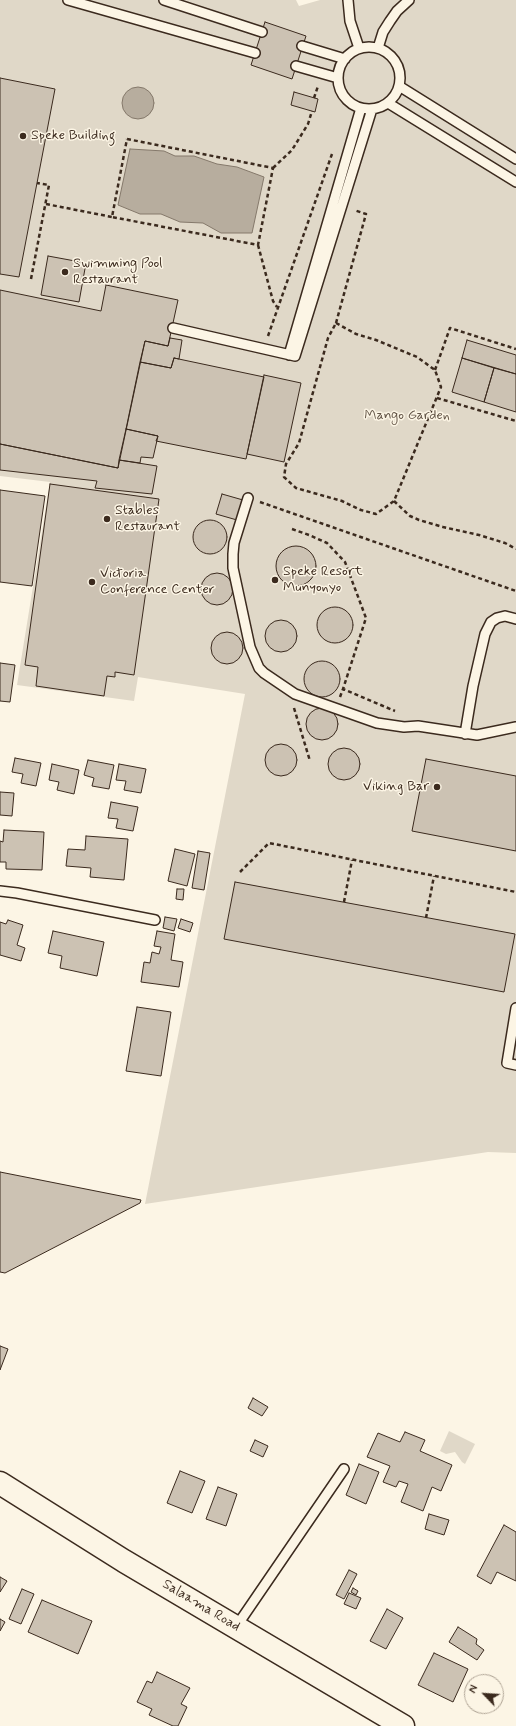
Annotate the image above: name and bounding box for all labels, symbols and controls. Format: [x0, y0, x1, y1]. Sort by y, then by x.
place label: Speke Building [31, 128, 115, 144]
marker: Speke Building [18, 131, 28, 141]
place label: Swimming Pool Restaurant [73, 256, 163, 288]
marker: Swimming Pool Restaurant [60, 267, 70, 277]
park label: Mango Garden [364, 408, 450, 424]
place label: Stables Restaurant [115, 503, 180, 536]
marker: Stables Restaurant [102, 514, 112, 524]
place label: Speke Resort Munyonyo [283, 564, 363, 596]
place label: Victoria Conference Center [100, 566, 215, 598]
marker: Speke Resort Munyonyo [270, 575, 280, 585]
marker: Victoria Conference Center [87, 577, 97, 587]
place label: Viking Bar [363, 779, 429, 795]
marker: Viking Bar [432, 782, 442, 792]
street label: Salaama Road [159, 1576, 243, 1636]
north arrow [464, 1674, 504, 1714]
text: N [466, 1683, 482, 1696]

